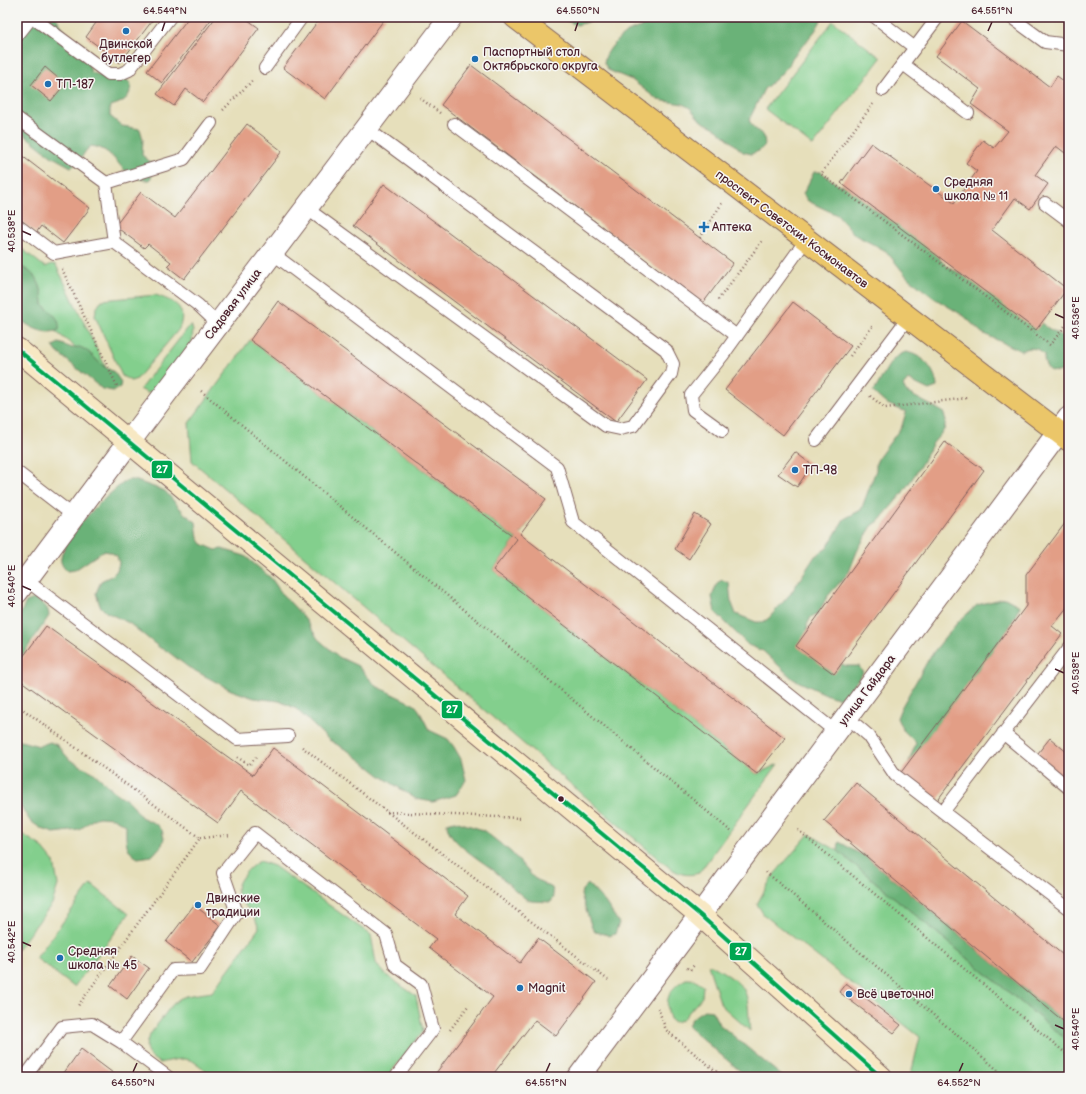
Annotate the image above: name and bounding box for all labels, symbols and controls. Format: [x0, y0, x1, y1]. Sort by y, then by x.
text: 64.549°N [143, 5, 187, 17]
text: 64.550°N [556, 5, 600, 17]
text: 64.551°N [971, 5, 1013, 17]
marker: Двинской бутлегер [121, 26, 131, 36]
place label: Двинской бутлегер [99, 37, 153, 66]
place label: Паспортный стол Октябрьского округа [483, 45, 598, 74]
marker: Паспортный стол Октябрьского округа [470, 54, 480, 64]
place label: ТП-187 [56, 77, 94, 92]
marker: ТП-187 [43, 79, 53, 89]
street label: проспект Советских Космонавтов [712, 167, 872, 292]
place label: Средняя школа № 11 [944, 175, 1008, 204]
marker: Средняя школа № 11 [931, 184, 941, 194]
text: 40.538°E [6, 209, 18, 252]
place label: Аптека [711, 220, 752, 235]
marker: Аптека [699, 222, 709, 232]
street label: Садовая улица [202, 266, 265, 343]
text: 40.536°E [1070, 296, 1082, 339]
line badge: 27 [151, 460, 173, 479]
text: 27 [156, 463, 168, 476]
place label: ТП-98 [803, 463, 837, 478]
marker: ТП-98 [790, 465, 800, 475]
text: 40.540°E [6, 564, 18, 607]
text: 40.538°E [1070, 651, 1082, 694]
street label: улица Гайдара [836, 652, 899, 729]
line badge: 27 [441, 700, 463, 719]
text: 27 [446, 703, 458, 716]
unlabelled marker [556, 794, 566, 804]
place label: Двинские традиции [206, 891, 260, 920]
marker: Двинские традиции [193, 900, 203, 910]
text: 40.542°E [6, 920, 18, 963]
line badge: 27 [729, 942, 752, 961]
place label: Средняя школа № 45 [68, 944, 137, 973]
text: 27 [735, 945, 747, 958]
marker: Средняя школа № 45 [55, 953, 65, 963]
place label: Magnit [528, 981, 566, 996]
marker: Magnit [515, 983, 525, 993]
place label: Всё цветочно! [857, 987, 934, 1002]
marker: Всё цветочно! [844, 989, 854, 999]
text: 40.540°E [1070, 1007, 1082, 1050]
text: 64.550°N [111, 1077, 155, 1089]
text: 64.551°N [525, 1077, 567, 1089]
text: 64.552°N [937, 1077, 981, 1089]

